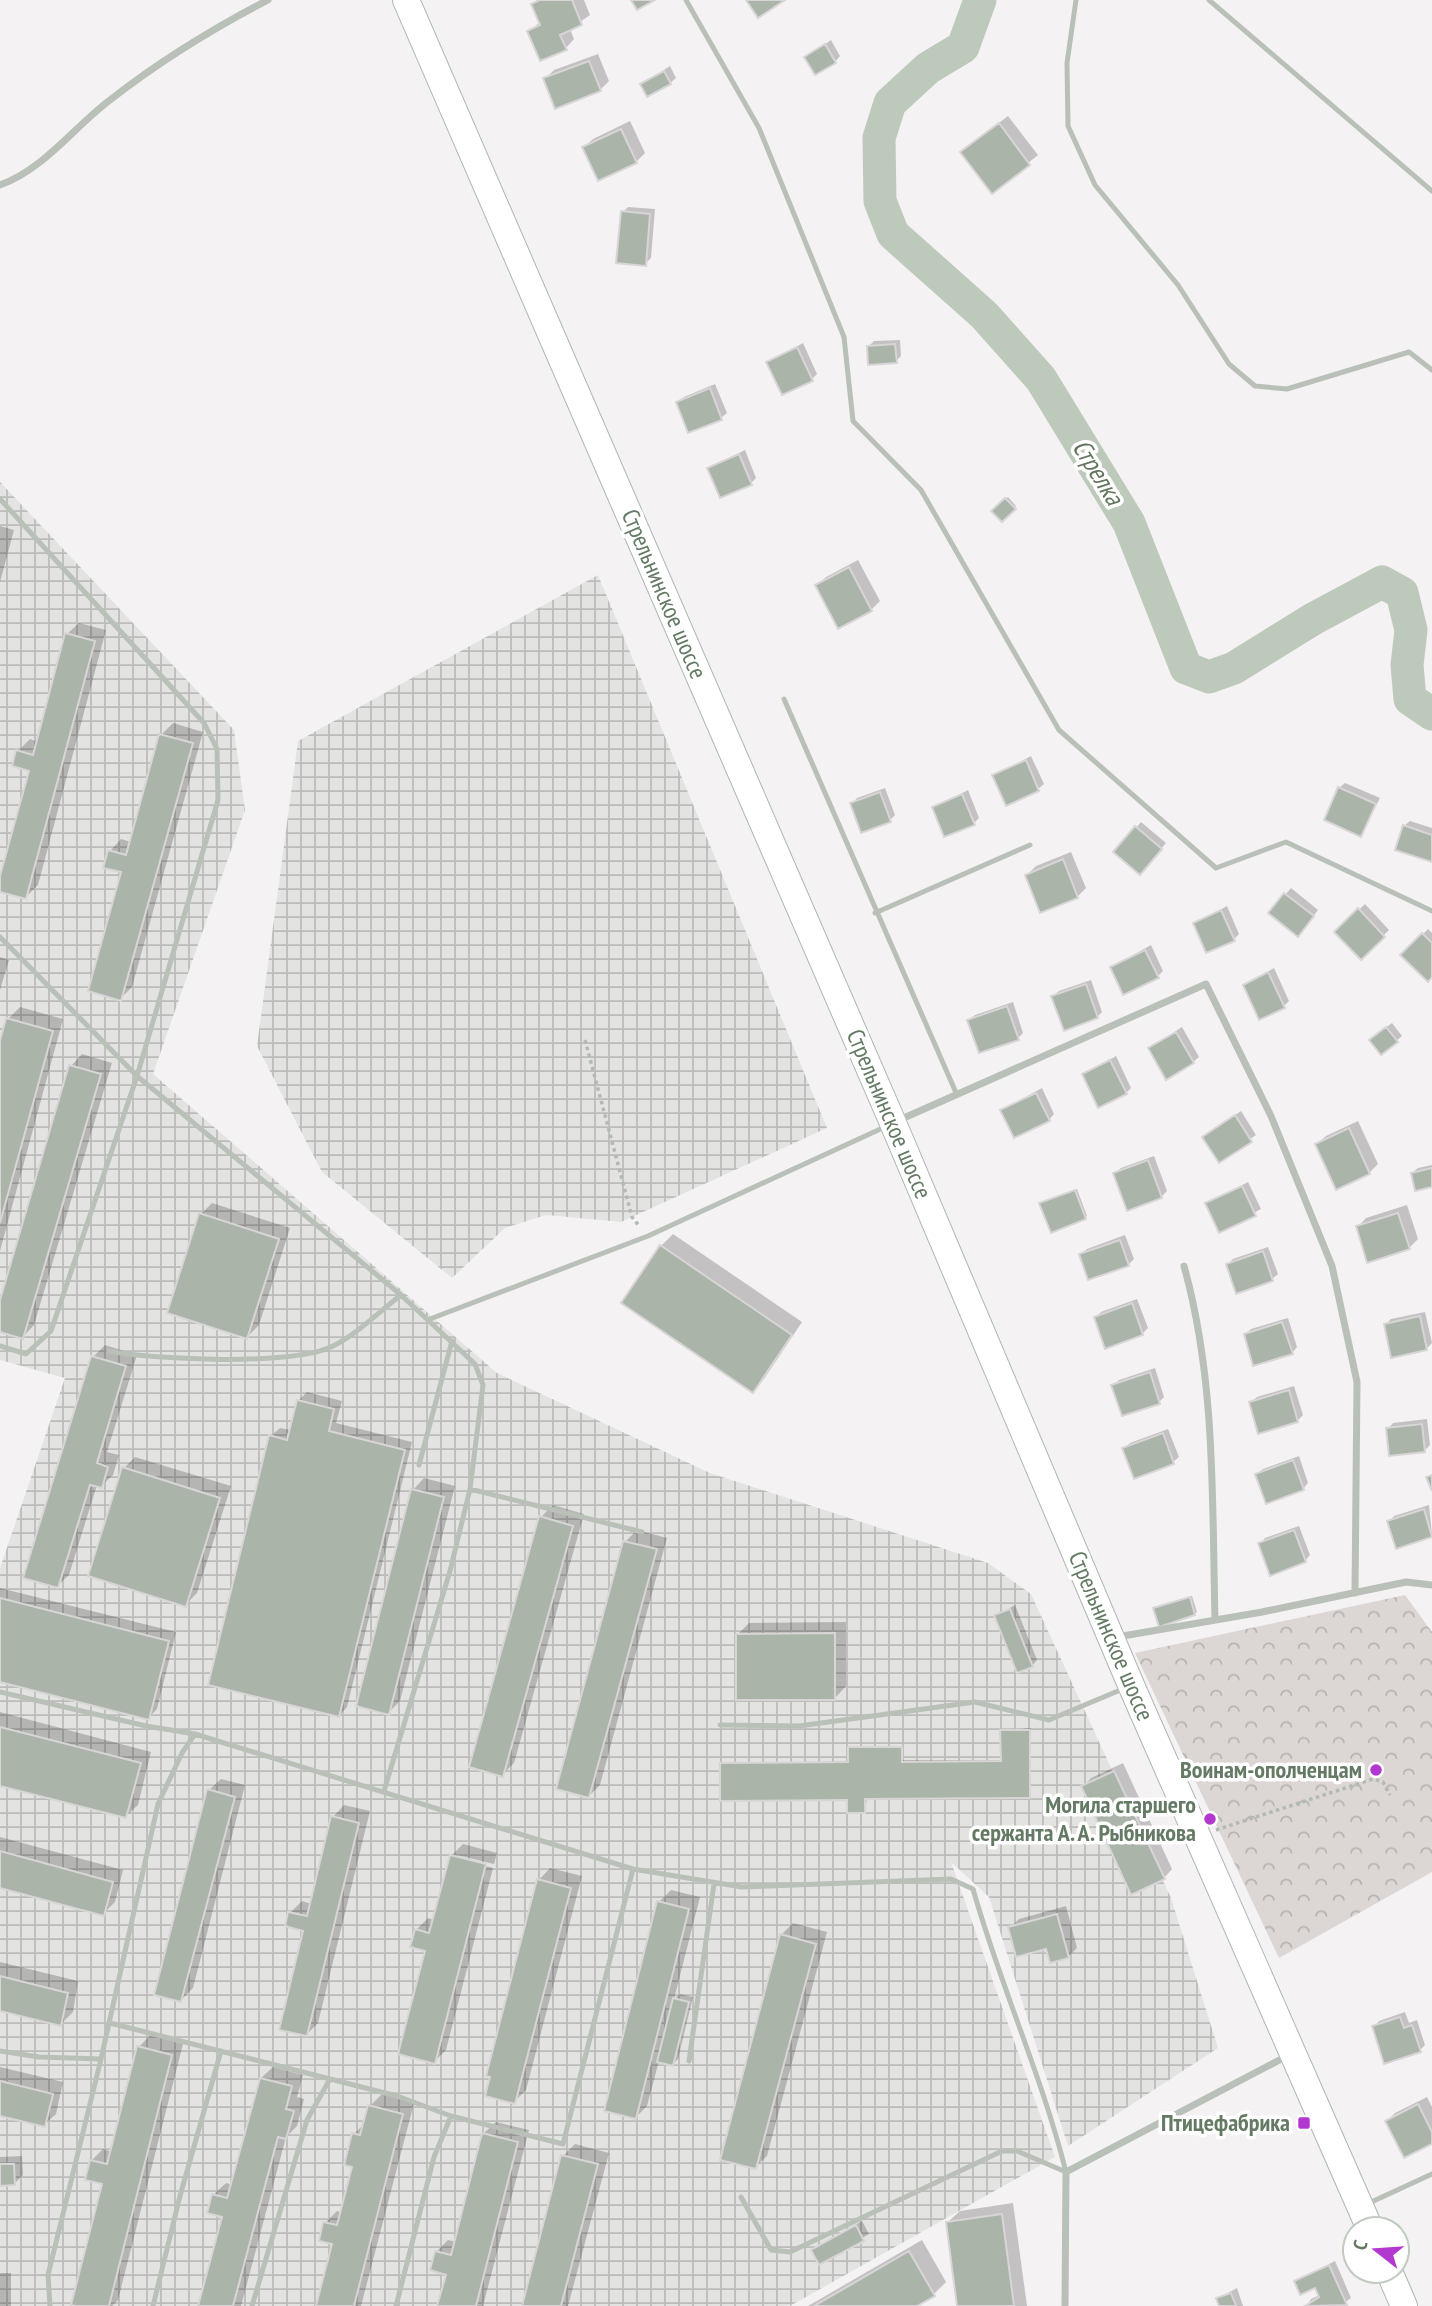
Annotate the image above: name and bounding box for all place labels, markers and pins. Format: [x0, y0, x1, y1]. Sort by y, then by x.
place label: Воинам-ополченцам [1180, 1754, 1362, 1785]
marker: Воинам-ополченцам [1368, 1762, 1384, 1778]
place label: Могила старшего сержанта А. А. Рыбникова [972, 1789, 1196, 1848]
marker: Могила старшего сержанта А. А. Рыбникова [1202, 1811, 1218, 1827]
place label: Птицефабрика [1161, 2107, 1290, 2138]
marker: Птицефабрика [1296, 2115, 1312, 2131]

